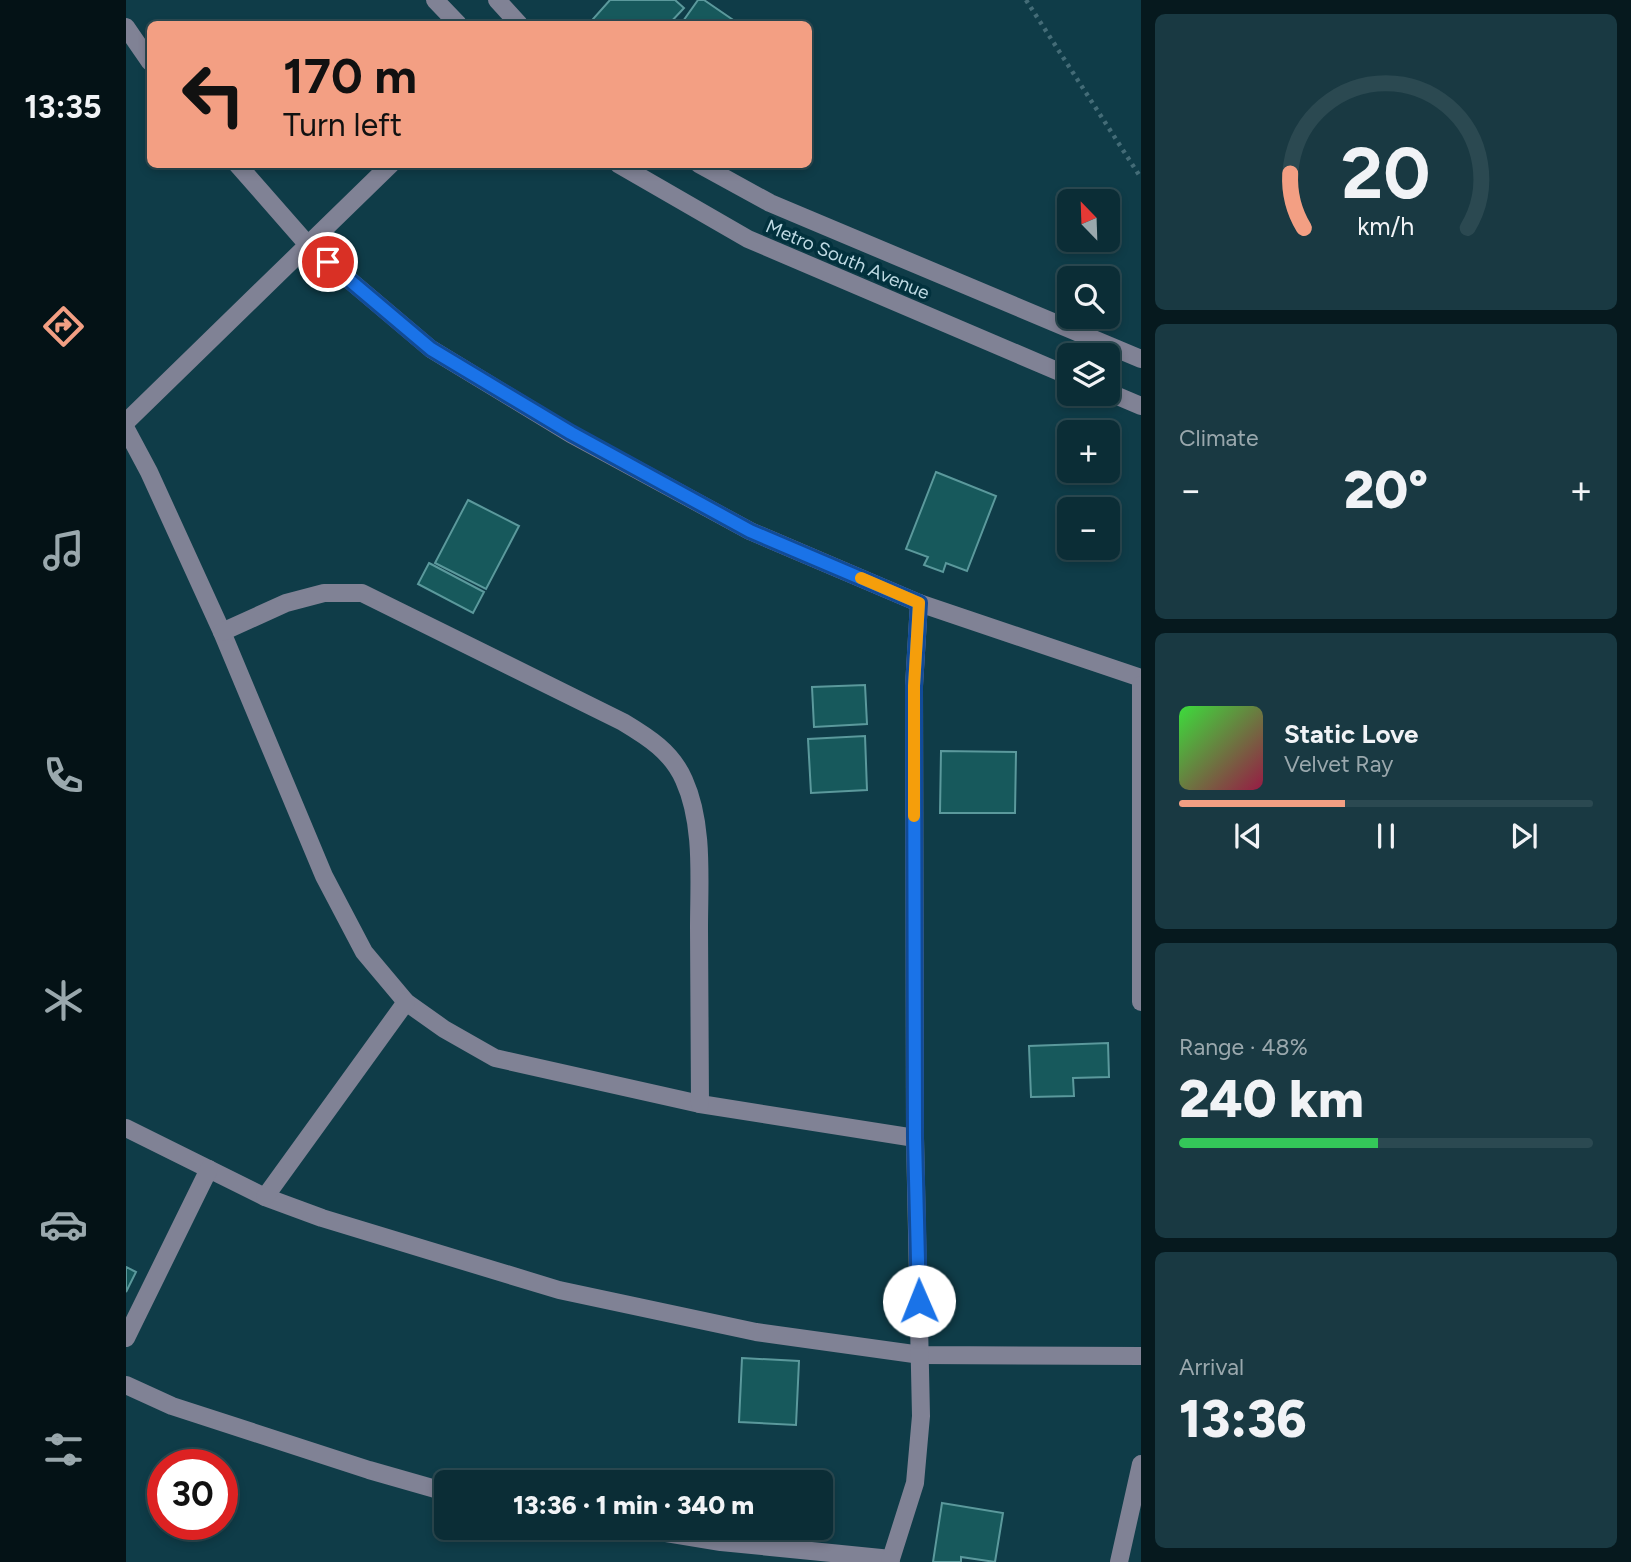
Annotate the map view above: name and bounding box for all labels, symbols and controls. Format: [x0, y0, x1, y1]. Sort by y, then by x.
text: 170 m [283, 46, 417, 105]
icon: left [168, 49, 259, 140]
text: 13:35 [24, 88, 102, 126]
text: Turn left [283, 106, 402, 144]
text: 20 [1341, 129, 1431, 216]
north arrow [1057, 189, 1120, 252]
map controls [1057, 189, 1120, 560]
text: km/h [1357, 211, 1415, 241]
street label: Metro South Avenue [762, 215, 933, 304]
pin [298, 232, 358, 292]
icon: arrive [309, 243, 347, 281]
button: search [1057, 266, 1120, 329]
icon: directions [39, 302, 88, 351]
button: layers [1057, 343, 1120, 406]
button: + [1057, 420, 1120, 483]
text: Climate [1179, 424, 1258, 452]
text: 20° [1344, 459, 1428, 521]
text: − [1179, 467, 1203, 513]
text: + [1569, 467, 1593, 513]
button: − [1057, 497, 1120, 560]
icon: music [39, 526, 88, 575]
text: Static Love [1284, 718, 1418, 750]
text: Velvet Ray [1284, 750, 1393, 778]
icon: phone [39, 751, 88, 800]
icon: previous [1229, 817, 1267, 855]
icon: pause [1367, 817, 1405, 855]
icon: next [1505, 817, 1543, 855]
icon: climate [39, 976, 88, 1025]
text: Range · 48% [1179, 1033, 1308, 1061]
text: 240 km [1179, 1068, 1364, 1130]
icon: car [39, 1200, 88, 1249]
position arrow [882, 1264, 956, 1338]
text: Arrival [1179, 1353, 1244, 1381]
text: 13:36 [1179, 1388, 1307, 1450]
icon: filters [39, 1425, 88, 1474]
speed limit sign: 30 [147, 1449, 238, 1540]
text: 13:36 · 1 min · 340 m [513, 1489, 754, 1521]

